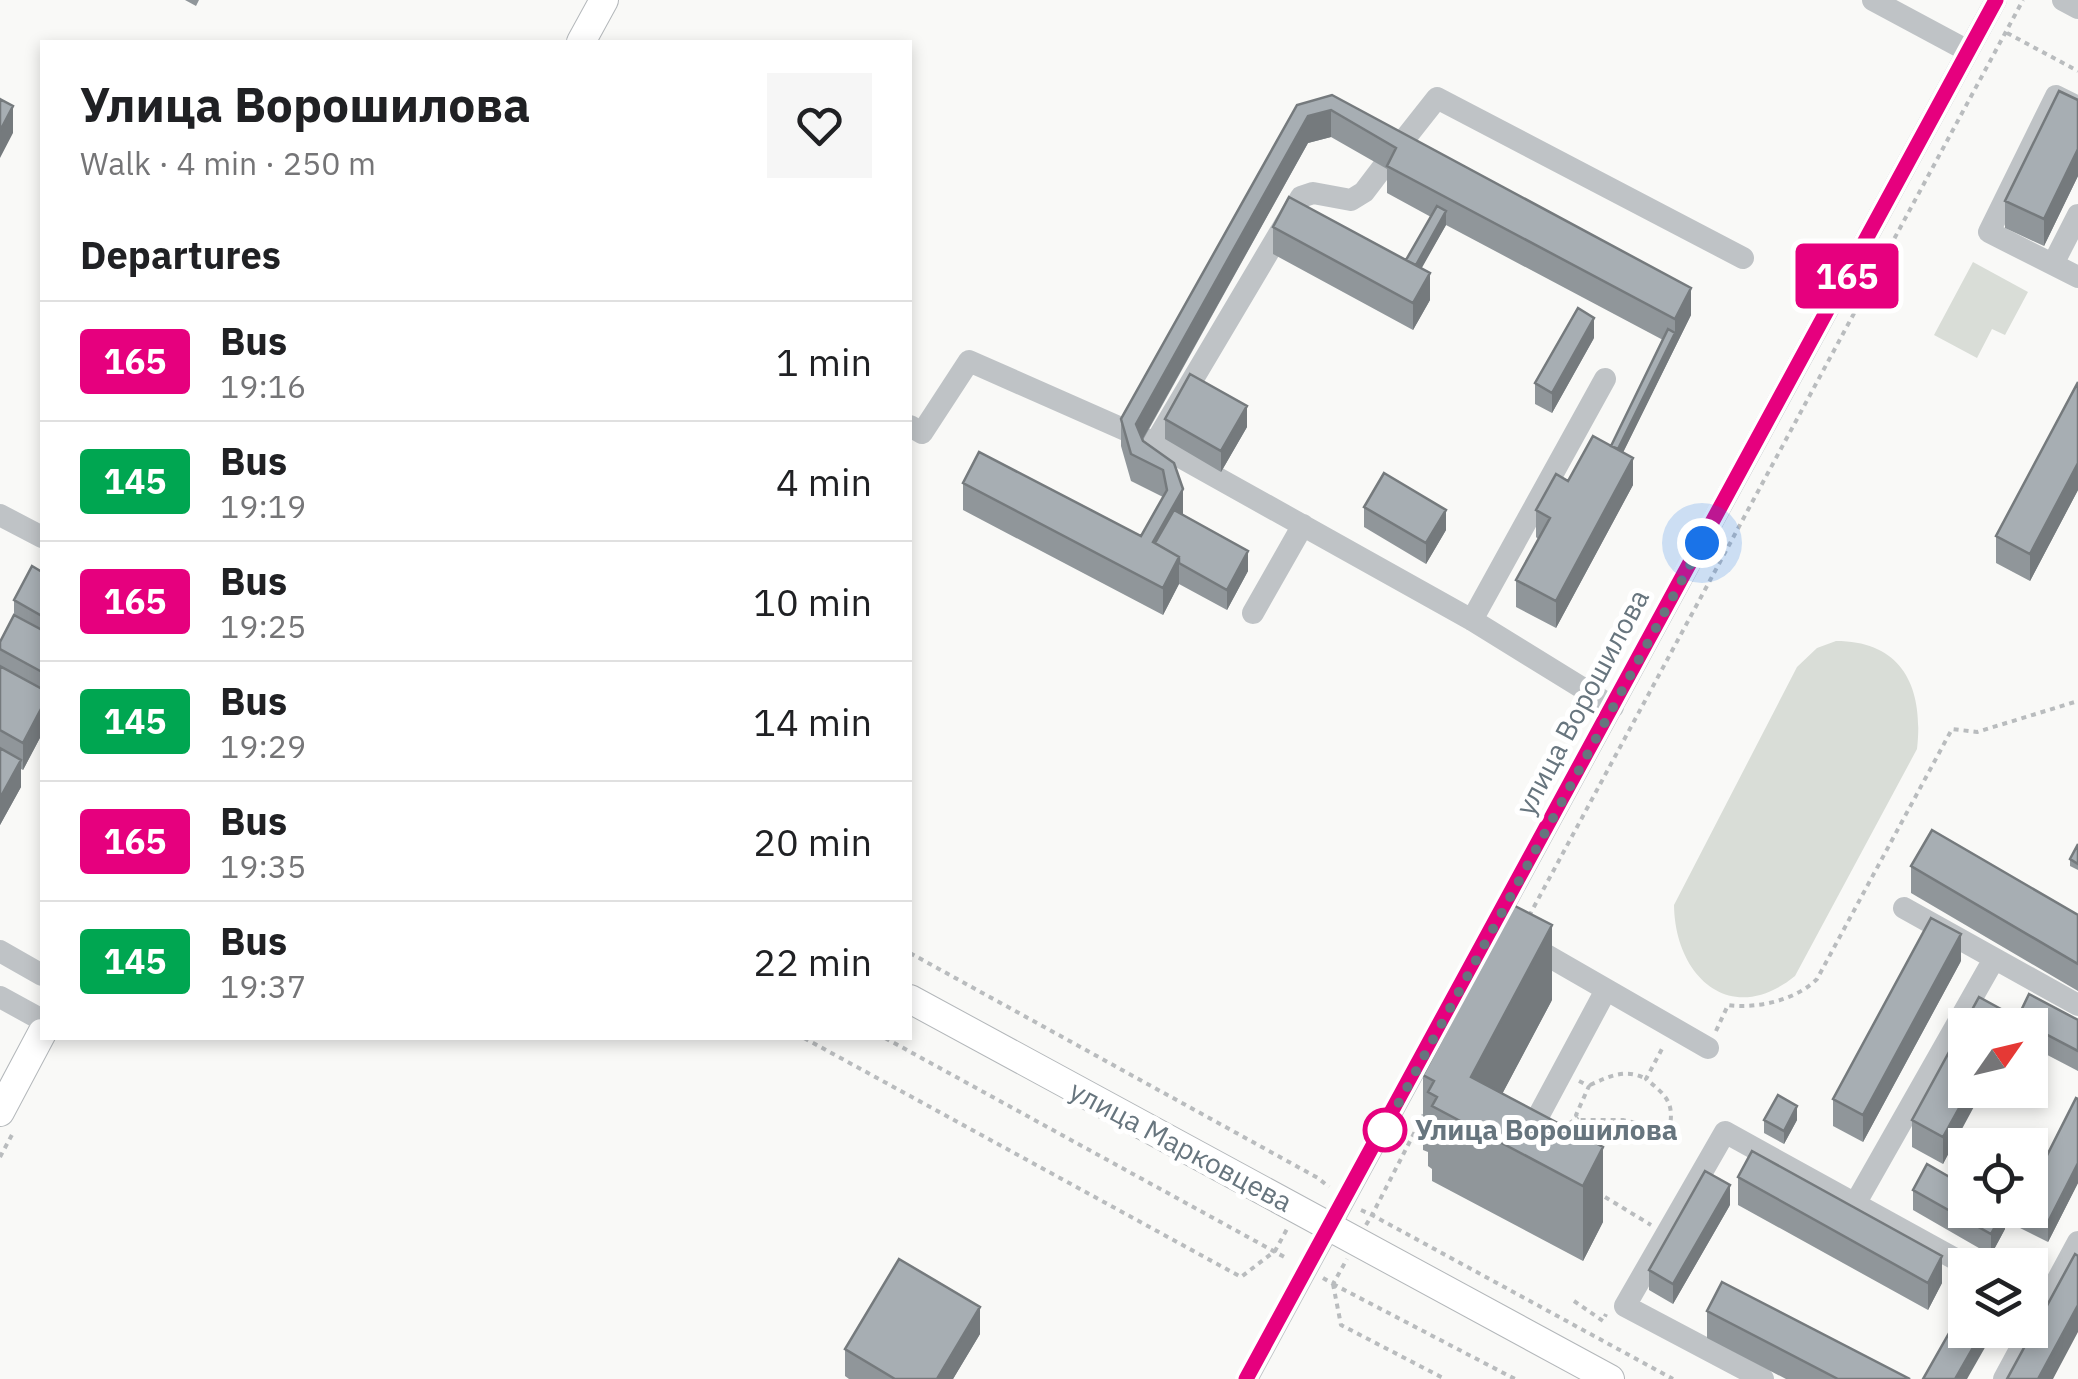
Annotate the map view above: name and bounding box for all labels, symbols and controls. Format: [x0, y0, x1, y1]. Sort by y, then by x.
text: Улица Ворошилова [80, 73, 530, 135]
button: heart [767, 73, 872, 178]
text: Walk · 4 min · 250 m [80, 142, 376, 184]
text: Departures [80, 230, 281, 279]
line badge: 165 [1790, 244, 1904, 308]
text: 165 [1815, 253, 1879, 299]
text: Bus [220, 316, 287, 365]
text: 1 min [776, 337, 872, 386]
text: 165 [103, 338, 167, 384]
text: 19:16 [220, 365, 306, 407]
text: Bus [220, 436, 287, 485]
text: 4 min [776, 457, 872, 506]
text: 145 [103, 458, 167, 504]
text: 19:19 [220, 485, 306, 527]
your location [1677, 518, 1727, 568]
text: Bus [220, 556, 287, 605]
text: 10 min [753, 577, 872, 626]
text: 165 [103, 578, 167, 624]
street label: улица Ворошилова [1506, 582, 1657, 821]
text: 19:25 [220, 605, 306, 647]
text: Bus [220, 676, 287, 725]
text: 14 min [753, 697, 872, 746]
text: 145 [103, 698, 167, 744]
text: 19:29 [220, 725, 306, 767]
text: Bus [220, 796, 287, 845]
text: 20 min [753, 817, 872, 866]
text: 165 [103, 818, 167, 864]
text: 19:35 [220, 845, 306, 887]
text: Bus [220, 916, 287, 965]
text: 22 min [753, 937, 872, 986]
text: 145 [103, 938, 167, 984]
text: 19:37 [220, 965, 306, 1007]
north arrow [1948, 1008, 2048, 1108]
map controls [1948, 1008, 2048, 1348]
street label: улица Марковцева [1064, 1071, 1299, 1220]
marker: Улица Ворошилова [1364, 1109, 1406, 1151]
place label: Улица Ворошилова [1415, 1111, 1678, 1148]
button: locate [1948, 1128, 2048, 1228]
button: layers [1948, 1248, 2048, 1348]

